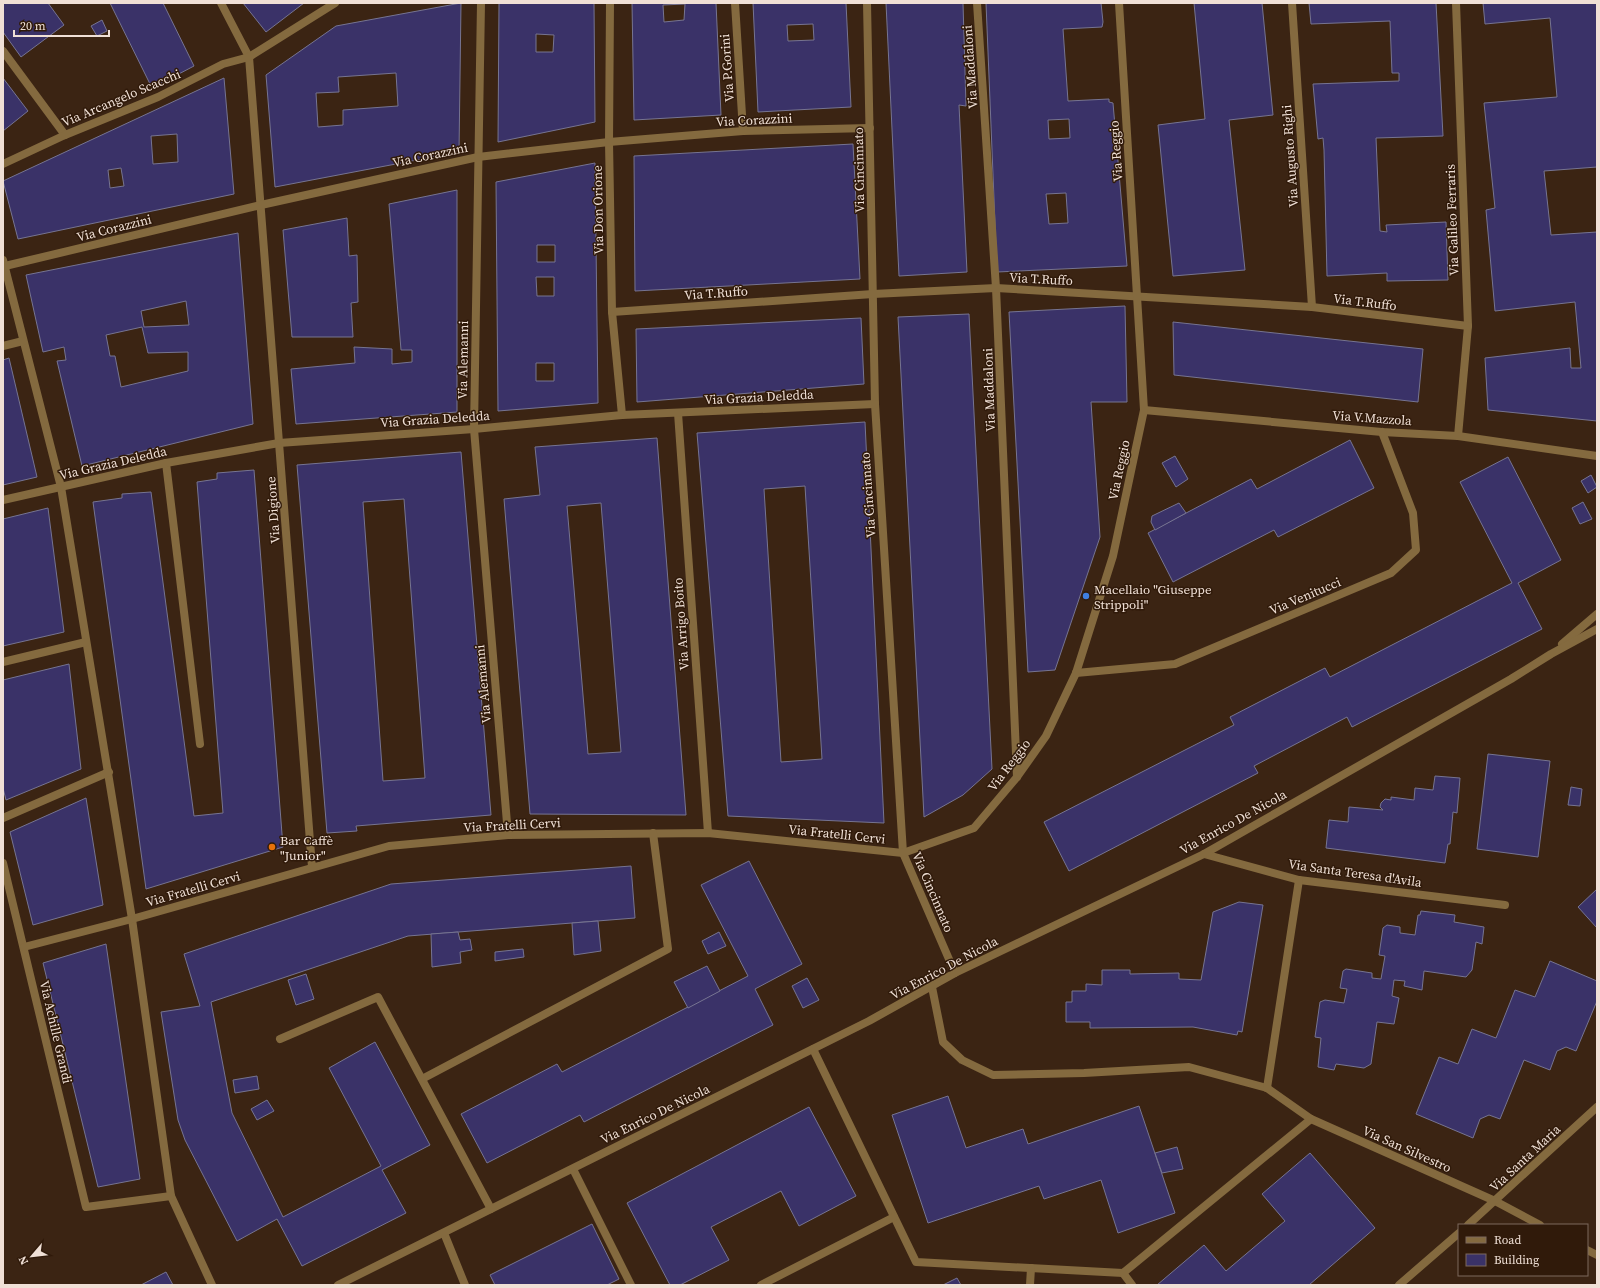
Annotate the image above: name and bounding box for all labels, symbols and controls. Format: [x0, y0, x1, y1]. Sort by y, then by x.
scale bar [14, 12, 109, 38]
text: 20 m [20, 18, 46, 34]
street label: Via Maddaloni [959, 24, 981, 109]
street label: Via P.Gorini [716, 33, 738, 103]
street label: Via Arcangelo Scacchi [59, 65, 183, 131]
street label: Via Augusto Righi [1278, 104, 1302, 208]
street label: Via Corazzini [715, 109, 793, 130]
street label: Via Reggio [1105, 120, 1127, 182]
street label: Via Cincinnato [850, 127, 868, 213]
street label: Via Corazzini [391, 139, 469, 171]
street label: Via Galileo Ferraris [1442, 163, 1462, 276]
street label: Via Don Orione [589, 165, 607, 255]
street label: Via Corazzini [75, 210, 153, 246]
street label: Via T.Ruffo [1009, 269, 1073, 289]
street label: Via T.Ruffo [684, 282, 748, 304]
street label: Via T.Ruffo [1332, 290, 1398, 314]
street label: Via Alemanni [454, 320, 472, 400]
street label: Via Maddaloni [979, 348, 999, 432]
street label: Via Grazia Deledda [704, 386, 815, 408]
street label: Via Grazia Deledda [380, 407, 491, 431]
street label: Via V.Mazzola [1332, 407, 1413, 429]
street label: Via Reggio [1104, 438, 1134, 502]
street label: Via Grazia Deledda [58, 442, 169, 484]
street label: Via Cincinnato [857, 452, 879, 538]
street label: Via Digione [262, 475, 284, 544]
street label: Via Venitucci [1267, 573, 1343, 619]
street label: Via Arrigo Boito [669, 577, 693, 671]
place label: Macellaio "Giuseppe Strippoli" [1094, 581, 1212, 613]
marker: Macellaio "Giuseppe Strippoli" [1081, 591, 1091, 601]
street label: Via Alemanni [471, 644, 495, 724]
street label: Via Reggio [984, 735, 1034, 795]
street label: Via Enrico De Nicola [1177, 785, 1290, 858]
street label: Via Fratelli Cervi [463, 814, 561, 836]
street label: Via Fratelli Cervi [788, 820, 886, 848]
place label: Bar Caffè "Junior" [280, 832, 333, 864]
marker: Bar Caffè "Junior" [267, 842, 277, 852]
street label: Via Cincinnato [908, 849, 958, 935]
street label: Via Santa Teresa d'Avila [1287, 855, 1423, 891]
street label: Via Fratelli Cervi [144, 867, 242, 911]
street label: Via Enrico De Nicola [887, 932, 1001, 1004]
street label: Via Achille Grandi [36, 979, 76, 1085]
street label: Via Enrico De Nicola [598, 1080, 713, 1148]
street label: Via Santa Maria [1486, 1121, 1564, 1195]
street label: Via San Silvestro [1360, 1122, 1454, 1176]
legend [1458, 1224, 1588, 1276]
text: Road [1494, 1232, 1521, 1248]
north arrow [12, 1236, 52, 1276]
text: Building [1494, 1252, 1539, 1268]
text: N [15, 1253, 32, 1268]

